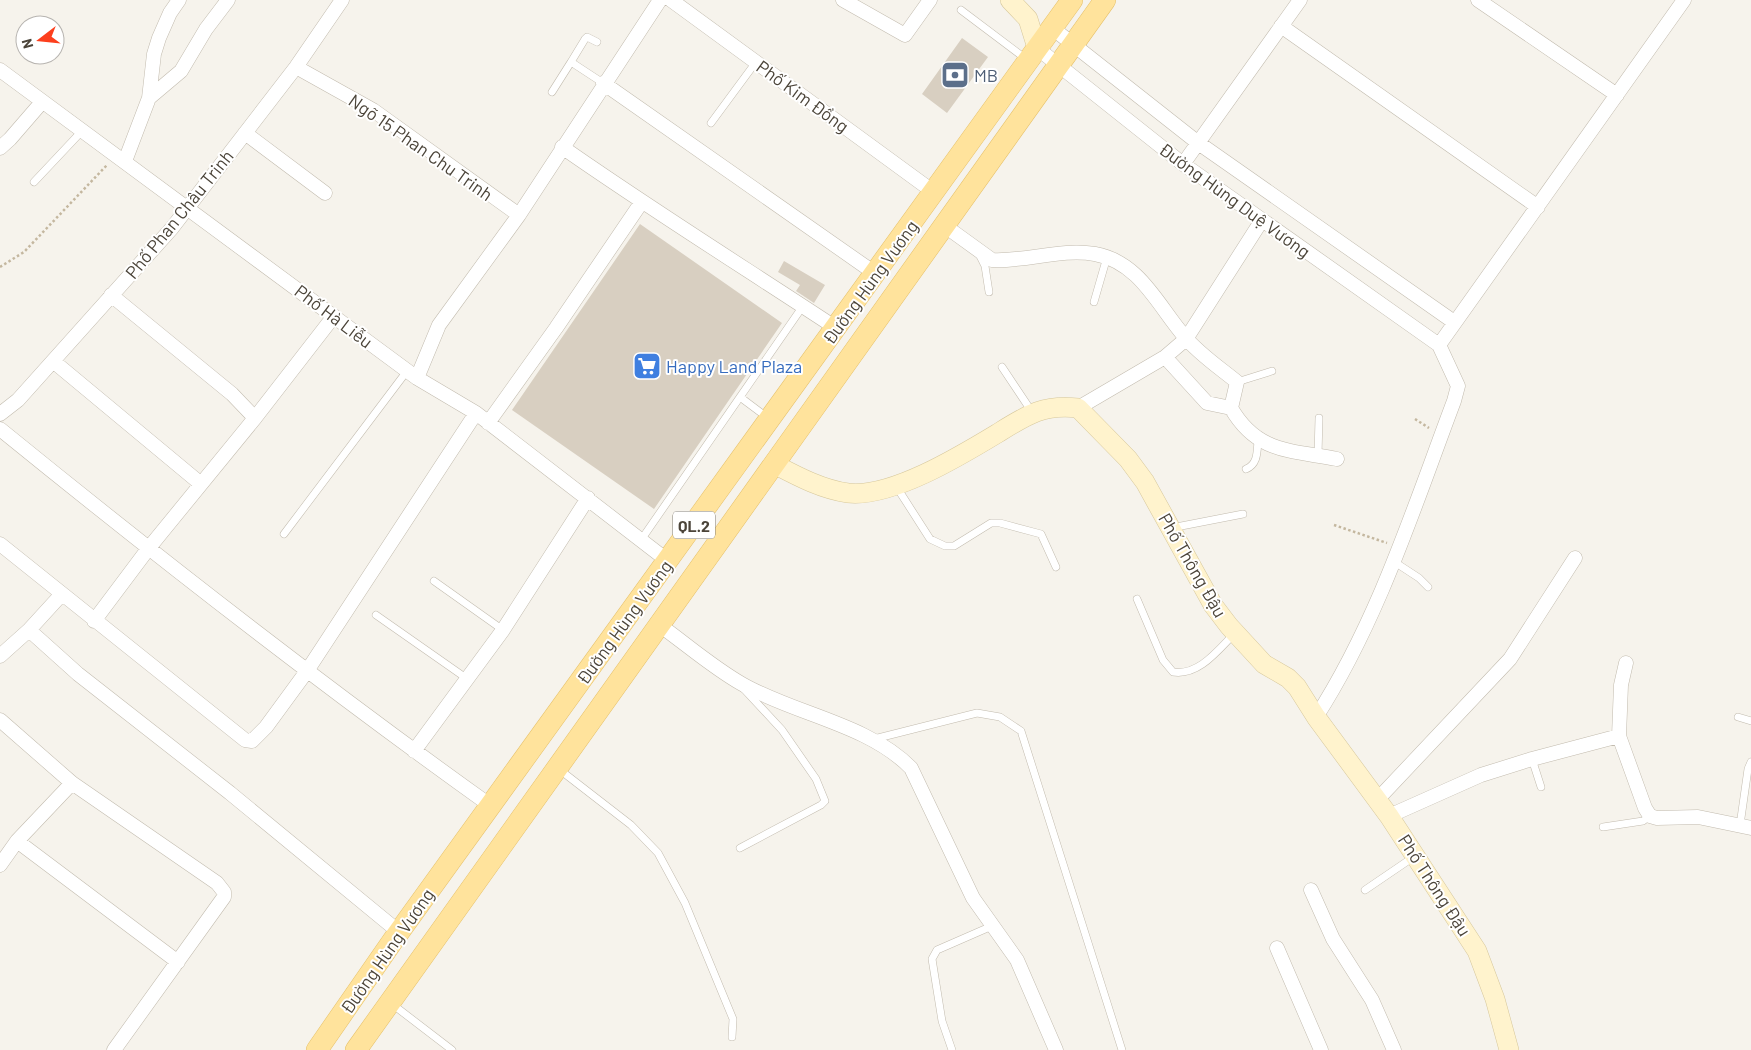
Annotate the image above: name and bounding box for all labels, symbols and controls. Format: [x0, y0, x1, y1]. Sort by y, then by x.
north arrow [15, 15, 65, 65]
text: N [18, 37, 36, 51]
street label: Phố Kim Đồng [753, 55, 853, 137]
bank icon: MB [940, 60, 970, 90]
place label: MB [974, 64, 998, 86]
street label: Ngõ 15 Phan Chu Trinh [345, 89, 497, 205]
street label: Đường Hùng Duệ Vương [1155, 138, 1315, 262]
street label: Phố Phan Châu Trinh [120, 145, 238, 283]
street label: Đường Hùng Vương [818, 216, 922, 348]
street label: Phố Hà Liễu [291, 280, 377, 352]
supermarket icon: Happy Land Plaza [632, 351, 662, 381]
place label: Happy Land Plaza [666, 355, 802, 377]
street label: Phố Thông Đậu [1154, 509, 1232, 621]
road number: QL.2 [673, 512, 715, 538]
street label: Đường Hùng Vương [572, 556, 676, 688]
street label: Phố Thông Đậu [1394, 830, 1476, 940]
street label: Đường Hùng Vương [336, 884, 438, 1018]

